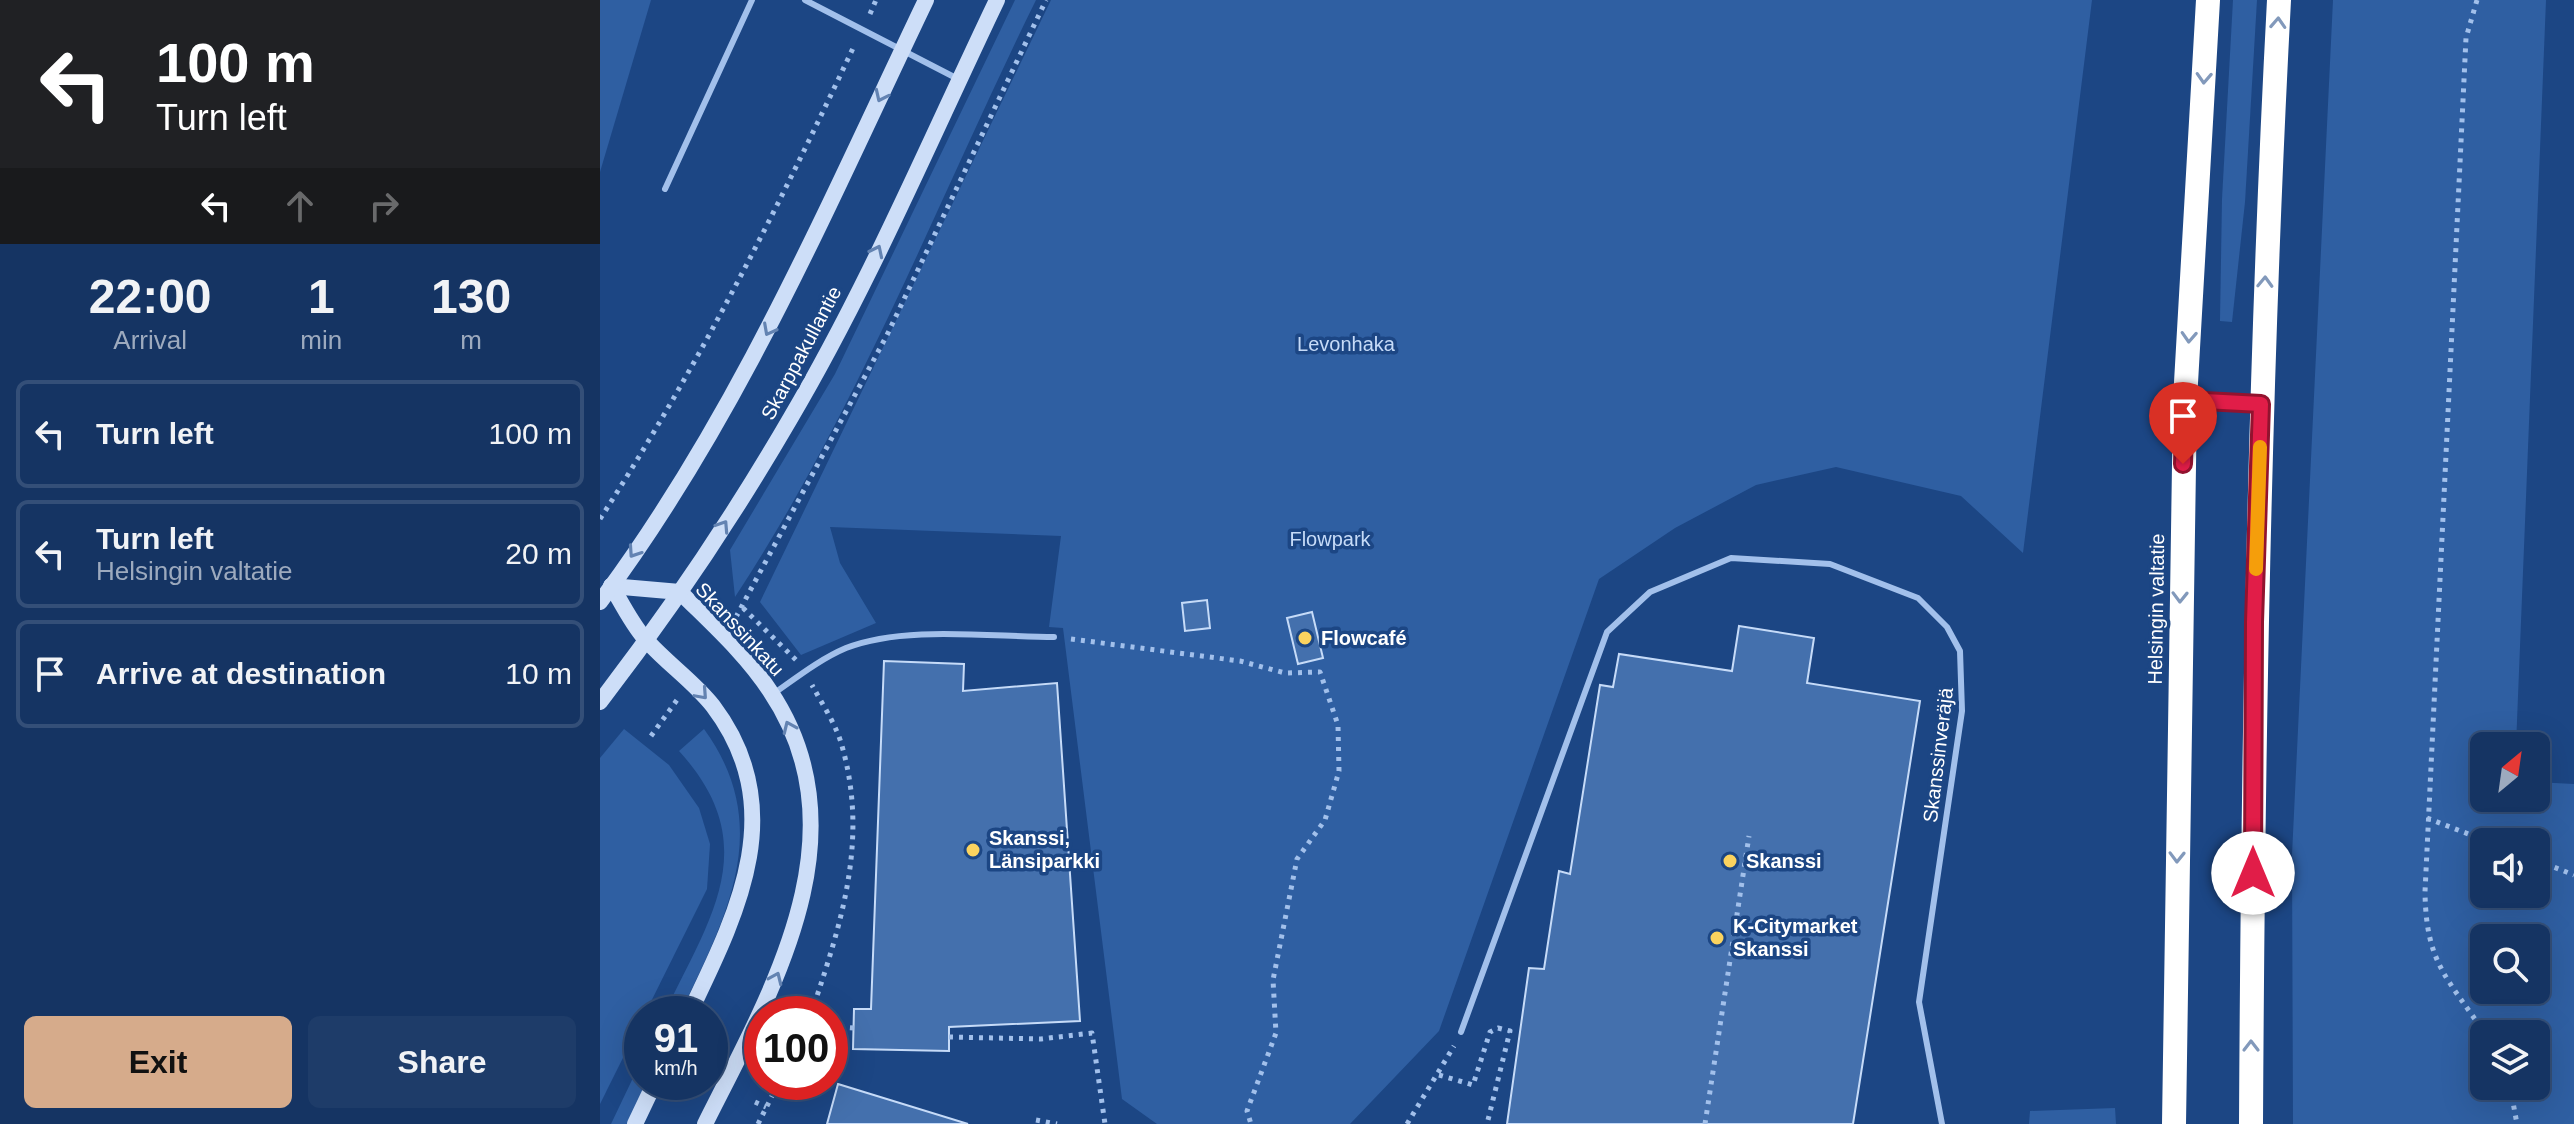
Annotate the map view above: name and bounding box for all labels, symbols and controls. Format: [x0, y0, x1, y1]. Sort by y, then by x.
one-way arrow [2269, 16, 2286, 29]
text: 100 m [156, 31, 315, 94]
icon: left [24, 32, 128, 136]
one-way arrow [2196, 72, 2213, 85]
one-way arrow [875, 88, 891, 102]
text: Turn left [156, 97, 287, 138]
icon: left [194, 184, 238, 228]
icon: ahead [278, 184, 322, 228]
icon: right [362, 184, 406, 228]
one-way arrow [867, 245, 883, 260]
text: 22:00 [89, 270, 212, 323]
text: 1 [308, 270, 335, 323]
text: 130 [431, 270, 511, 323]
one-way arrow [2256, 275, 2273, 288]
street label: Skarppakullantie [757, 283, 845, 423]
one-way arrow [763, 322, 778, 336]
text: Arrival [113, 325, 187, 355]
text: min [300, 325, 342, 355]
text: m [460, 325, 482, 355]
one-way arrow [2181, 331, 2198, 344]
park label: Levonhaka [1297, 333, 1396, 355]
pin [2149, 382, 2217, 464]
icon: arrive [2161, 394, 2205, 438]
icon: left [28, 412, 72, 456]
text: Turn left [96, 417, 214, 450]
text: 100 m [489, 417, 572, 450]
one-way arrow [713, 521, 728, 535]
text: Turn left [96, 522, 214, 555]
park label: Flowpark [1289, 528, 1372, 550]
icon: left [28, 532, 72, 576]
street label: Helsingin valtatie [2144, 533, 2168, 685]
text: 20 m [505, 537, 572, 570]
one-way arrow [629, 544, 644, 558]
text: Helsingin valtatie [96, 556, 293, 586]
street label: Skanssinkatu [691, 578, 789, 680]
one-way arrow [2171, 591, 2189, 604]
place label: Flowcafé [1321, 627, 1407, 649]
marker: Flowcafé [1296, 629, 1314, 647]
icon: arrive [28, 652, 72, 696]
text: Arrive at destination [96, 657, 386, 690]
text: 10 m [505, 657, 572, 690]
one-way arrow [692, 685, 707, 700]
street label: Skanssinveräjä [1919, 685, 1957, 824]
one-way arrow [782, 721, 798, 735]
north arrow [2470, 732, 2550, 812]
map controls [2470, 732, 2550, 1100]
place label: Skanssi, Länsiparkki [989, 827, 1100, 872]
button: sound [2470, 828, 2550, 908]
position arrow [2211, 831, 2295, 915]
marker: Skanssi, Länsiparkki [964, 841, 982, 859]
place label: Skanssi [1746, 850, 1822, 872]
one-way arrow [2168, 851, 2186, 864]
marker: Skanssi [1721, 852, 1739, 870]
place label: K-Citymarket Skanssi [1733, 915, 1858, 960]
button: search [2470, 924, 2550, 1004]
marker: K-Citymarket Skanssi [1708, 929, 1726, 947]
one-way arrow [766, 972, 782, 987]
speed limit sign: 100 [744, 996, 848, 1100]
button: Exit [24, 1016, 292, 1108]
button: Share [308, 1016, 576, 1108]
text: 91 [654, 1016, 698, 1060]
button: layers [2470, 1020, 2550, 1100]
one-way arrow [2242, 1039, 2260, 1052]
text: km/h [654, 1057, 698, 1079]

